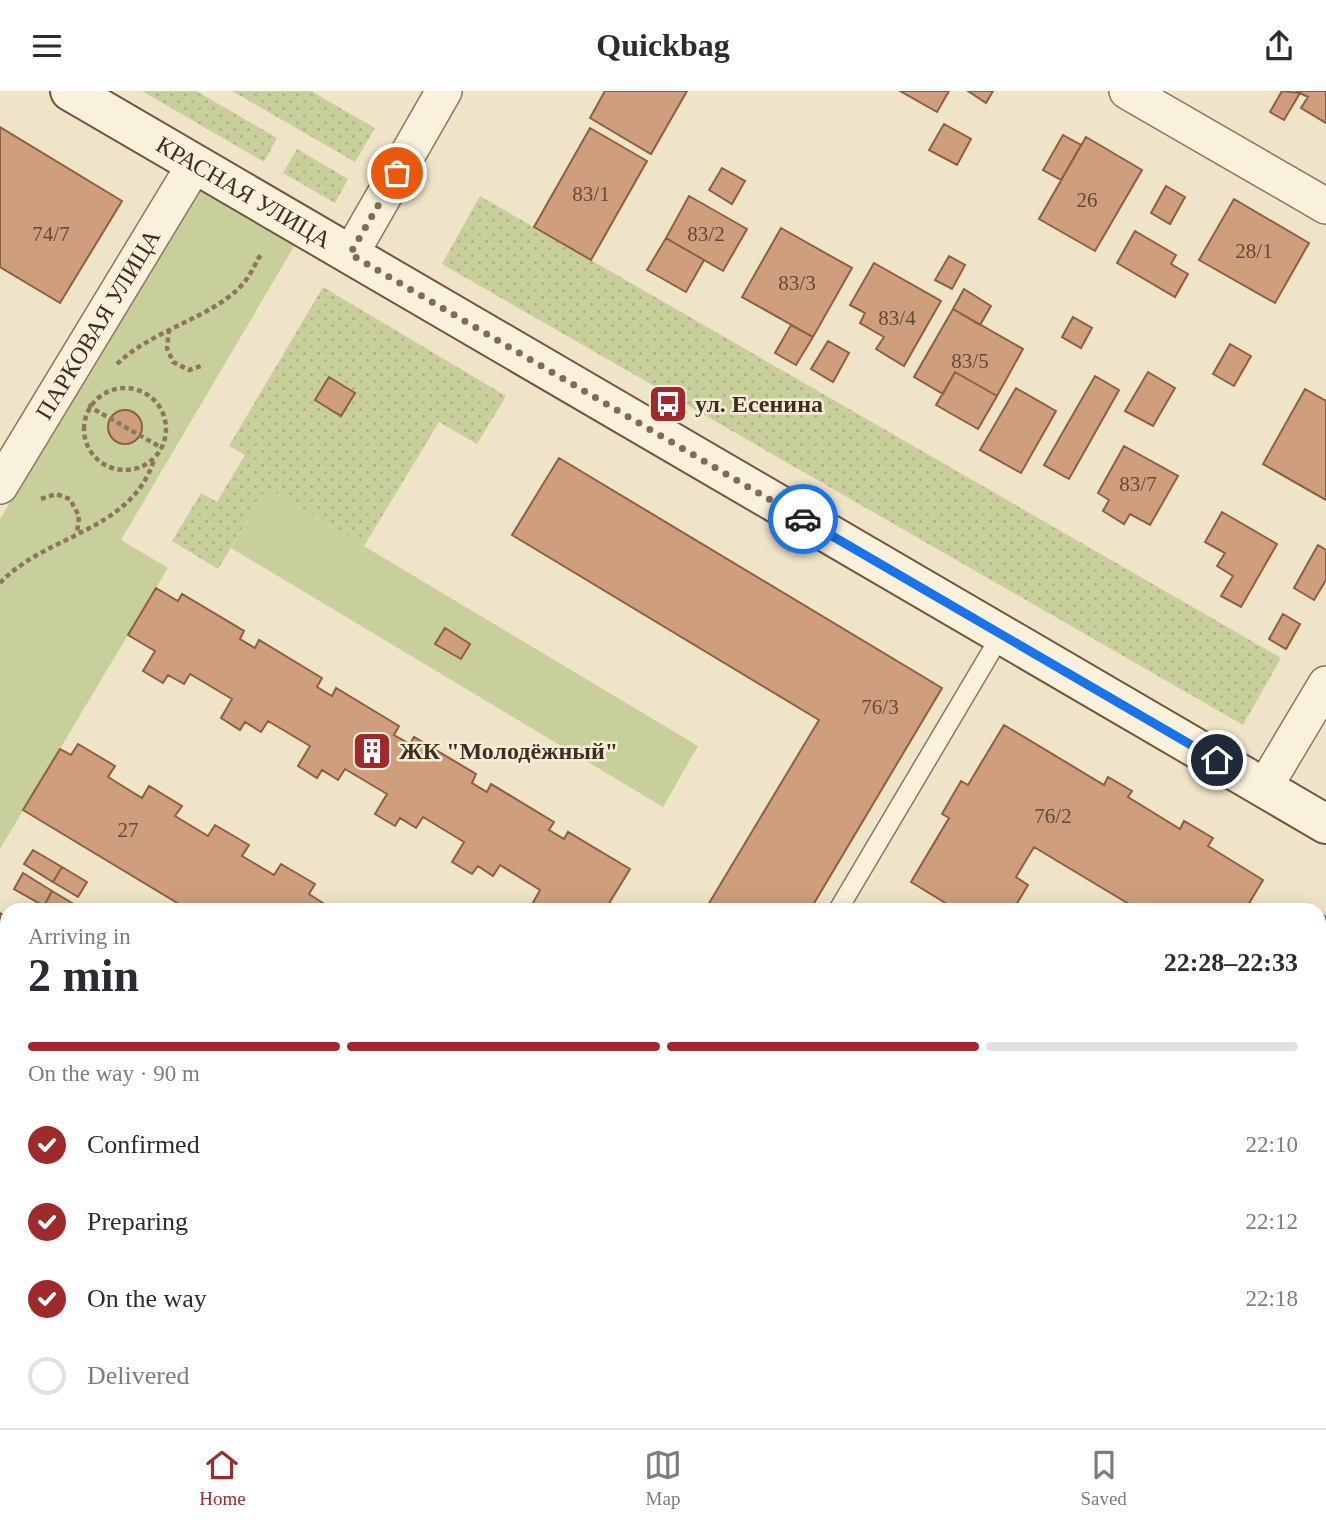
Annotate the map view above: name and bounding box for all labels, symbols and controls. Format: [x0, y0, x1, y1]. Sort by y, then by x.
icon: menu [28, 27, 66, 65]
text: Quickbag [596, 27, 730, 63]
icon: share [1260, 27, 1298, 65]
street label: КРАСНАЯ УЛИЦА [152, 131, 336, 254]
pin [367, 143, 427, 203]
icon: bag [378, 154, 416, 192]
house number: 83/1 [572, 182, 610, 206]
house number: 26 [1077, 188, 1098, 212]
house number: 74/7 [32, 222, 70, 246]
house number: 83/2 [687, 222, 725, 246]
street label: ПАРКОВАЯ УЛИЦА [31, 224, 166, 424]
house number: 28/1 [1235, 239, 1273, 263]
house number: 83/3 [778, 271, 816, 295]
house number: 83/4 [878, 306, 916, 330]
house number: 83/5 [951, 349, 989, 373]
bus stop icon: ул. Есенина [647, 383, 689, 425]
place label: ул. Есенина [695, 391, 823, 417]
house number: 83/7 [1119, 472, 1157, 496]
courier [768, 484, 838, 554]
icon: car [784, 500, 822, 538]
house number: 76/3 [861, 695, 899, 719]
building icon: ЖК "Молодёжный" [351, 730, 393, 772]
pin [1187, 730, 1247, 790]
place label: ЖК "Молодёжный" [399, 738, 618, 764]
icon: home [1198, 741, 1236, 779]
house number: 76/2 [1034, 804, 1072, 828]
house number: 27 [118, 818, 139, 842]
text: Arriving in [28, 924, 131, 949]
text: 22:28–22:33 [1164, 948, 1298, 977]
text: 2 min [28, 950, 139, 1001]
text: On the way · 90 m [28, 1061, 200, 1086]
icon: check [28, 1126, 66, 1164]
text: Confirmed [87, 1130, 200, 1159]
text: 22:10 [1246, 1132, 1298, 1157]
icon: check [28, 1203, 66, 1241]
text: Preparing [87, 1207, 188, 1236]
text: 22:12 [1246, 1209, 1298, 1234]
icon: check [28, 1280, 66, 1318]
text: On the way [87, 1284, 207, 1313]
text: 22:18 [1246, 1286, 1298, 1311]
text: Delivered [87, 1361, 190, 1390]
tab: Home [199, 1446, 246, 1510]
tab: Map [644, 1446, 682, 1510]
tab: Saved [1080, 1446, 1127, 1510]

